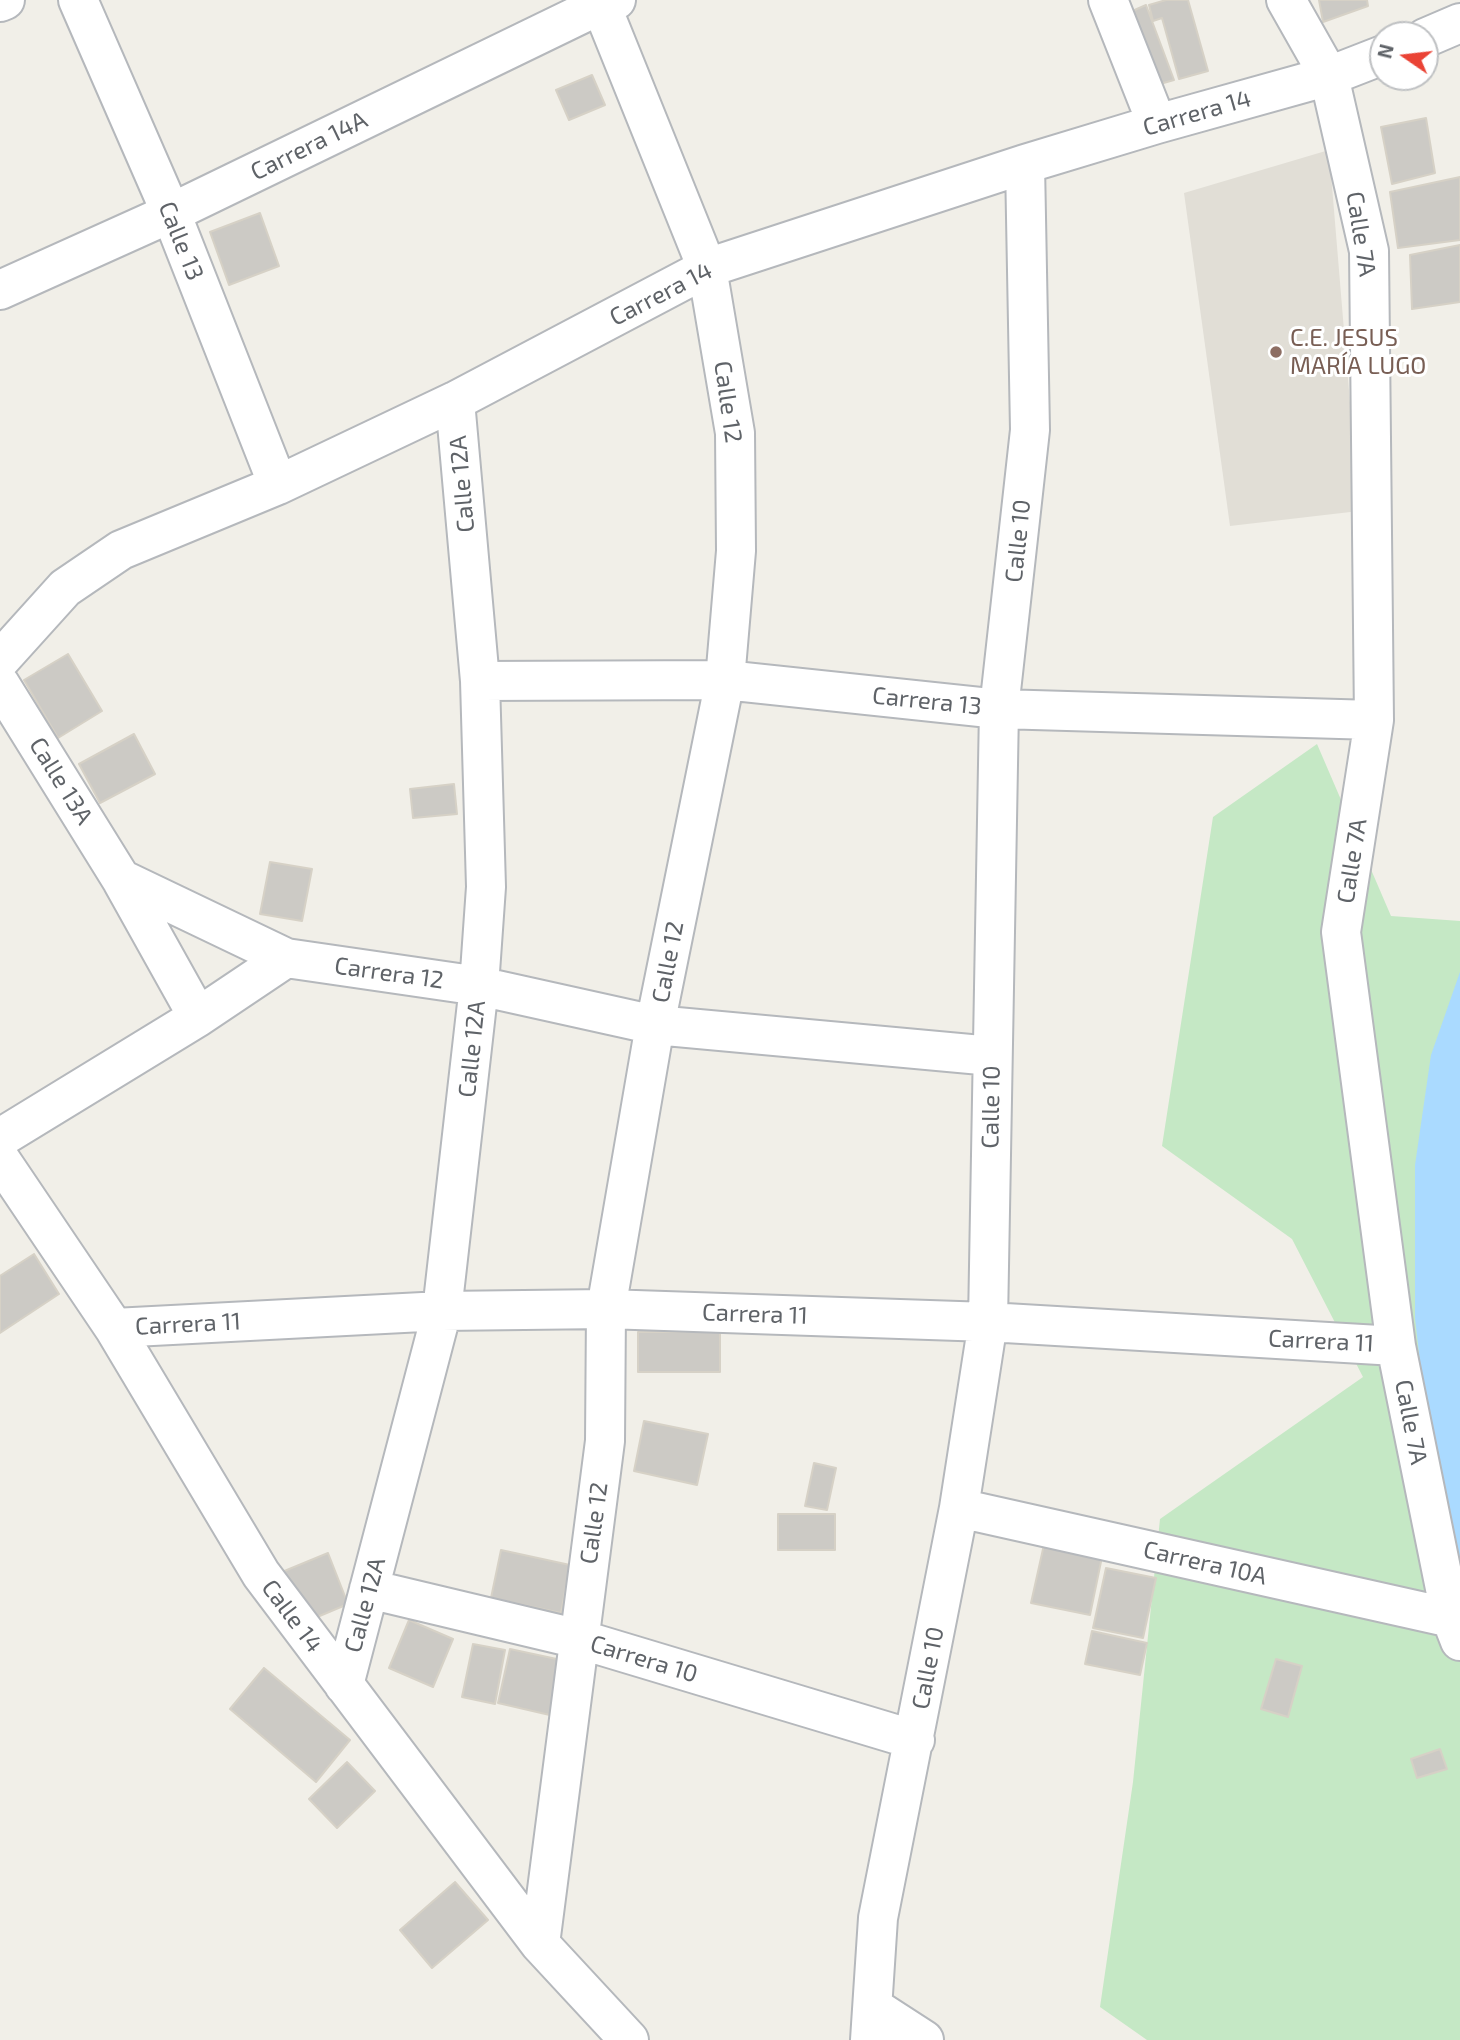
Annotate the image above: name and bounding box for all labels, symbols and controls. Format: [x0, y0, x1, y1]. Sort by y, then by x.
north arrow [1369, 21, 1439, 91]
text: N [1372, 42, 1398, 61]
street label: Carrera 14 [1140, 84, 1254, 142]
street label: Carrera 14A [246, 105, 372, 187]
street label: Calle 7A [1340, 189, 1382, 279]
street label: Calle 13 [152, 197, 210, 285]
street label: Carrera 14 [605, 256, 717, 332]
place label: C.E. JESUS MARÍA LUGO [1290, 324, 1426, 380]
marker: C.E. JESUS MARÍA LUGO [1268, 344, 1284, 360]
street label: Calle 12 [708, 359, 748, 445]
street label: Calle 12A [443, 434, 481, 534]
street label: Calle 10 [999, 498, 1037, 584]
street label: Carrera 13 [871, 681, 983, 721]
street label: Calle 13A [23, 732, 99, 830]
street label: Calle 7A [1331, 816, 1373, 906]
street label: Calle 12 [646, 919, 690, 1005]
street label: Carrera 12 [333, 951, 445, 995]
street label: Calle 12A [453, 999, 491, 1099]
street label: Calle 10 [976, 1065, 1006, 1149]
street label: Carrera 11 [702, 1298, 808, 1330]
street label: Carrera 11 [134, 1307, 242, 1341]
street label: Carrera 11 [1267, 1324, 1375, 1358]
street label: Calle 7A [1389, 1377, 1433, 1467]
street label: Calle 12 [574, 1480, 614, 1566]
street label: Carrera 10A [1140, 1535, 1270, 1591]
street label: Calle 12A [338, 1554, 392, 1656]
street label: Calle 14 [255, 1574, 329, 1658]
street label: Calle 10 [906, 1624, 950, 1712]
street label: Carrera 10 [587, 1629, 701, 1689]

